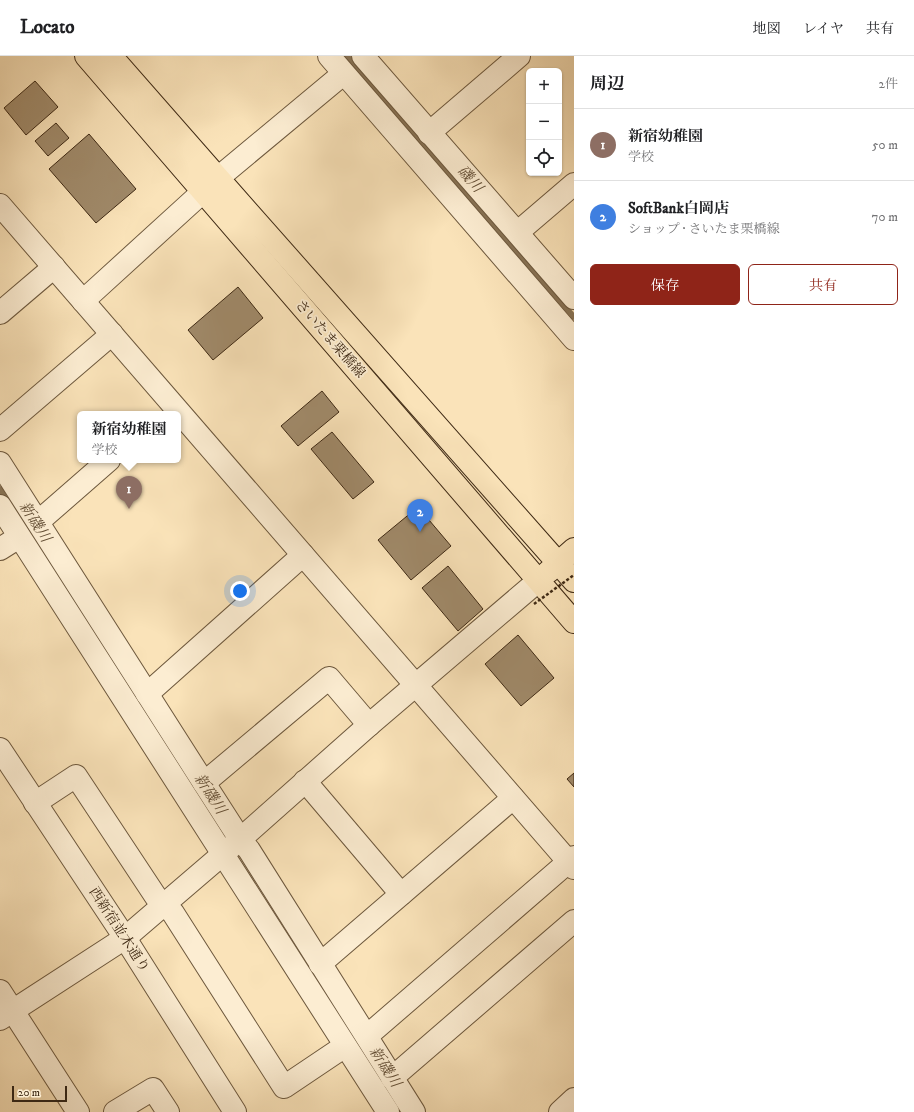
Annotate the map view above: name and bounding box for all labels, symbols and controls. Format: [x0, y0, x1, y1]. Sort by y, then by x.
text: Locato [20, 16, 75, 39]
text: 地図 [753, 20, 781, 38]
text: レイヤ [803, 20, 844, 38]
text: 共有 [866, 20, 894, 38]
map controls [526, 68, 562, 176]
button: + [526, 68, 562, 104]
text: 周辺 [590, 73, 624, 95]
text: 2件 [879, 76, 898, 92]
button: − [526, 104, 562, 140]
text: 新宿幼稚園 [628, 127, 703, 146]
text: 1 [601, 137, 605, 153]
text: 50 m [872, 137, 898, 153]
button: locate [526, 140, 562, 176]
text: 学校 [628, 149, 654, 165]
water label: 磯川 [453, 161, 488, 198]
text: SoftBank白岡店 [628, 199, 729, 218]
text: 2 [600, 209, 606, 225]
text: 70 m [872, 209, 898, 225]
text: ショップ · さいたま栗橋線 [628, 221, 779, 237]
button: 保存 [590, 264, 740, 305]
button: 共有 [748, 264, 898, 305]
street label: さいたま栗橋線 [291, 296, 369, 382]
popup [77, 411, 181, 463]
text: 新宿幼稚園 [91, 420, 167, 439]
text: 学校 [91, 442, 118, 458]
pin: 1 [116, 476, 142, 509]
water label: 新磯川 [15, 498, 56, 548]
pin: 2 [407, 499, 433, 532]
your location [230, 581, 250, 601]
water label: 新磯川 [190, 770, 231, 820]
street label: 西新宿並木通り [85, 884, 153, 976]
water label: 新磯川 [365, 1043, 406, 1093]
scale bar [12, 1084, 67, 1103]
text: 20 m [18, 1086, 40, 1100]

